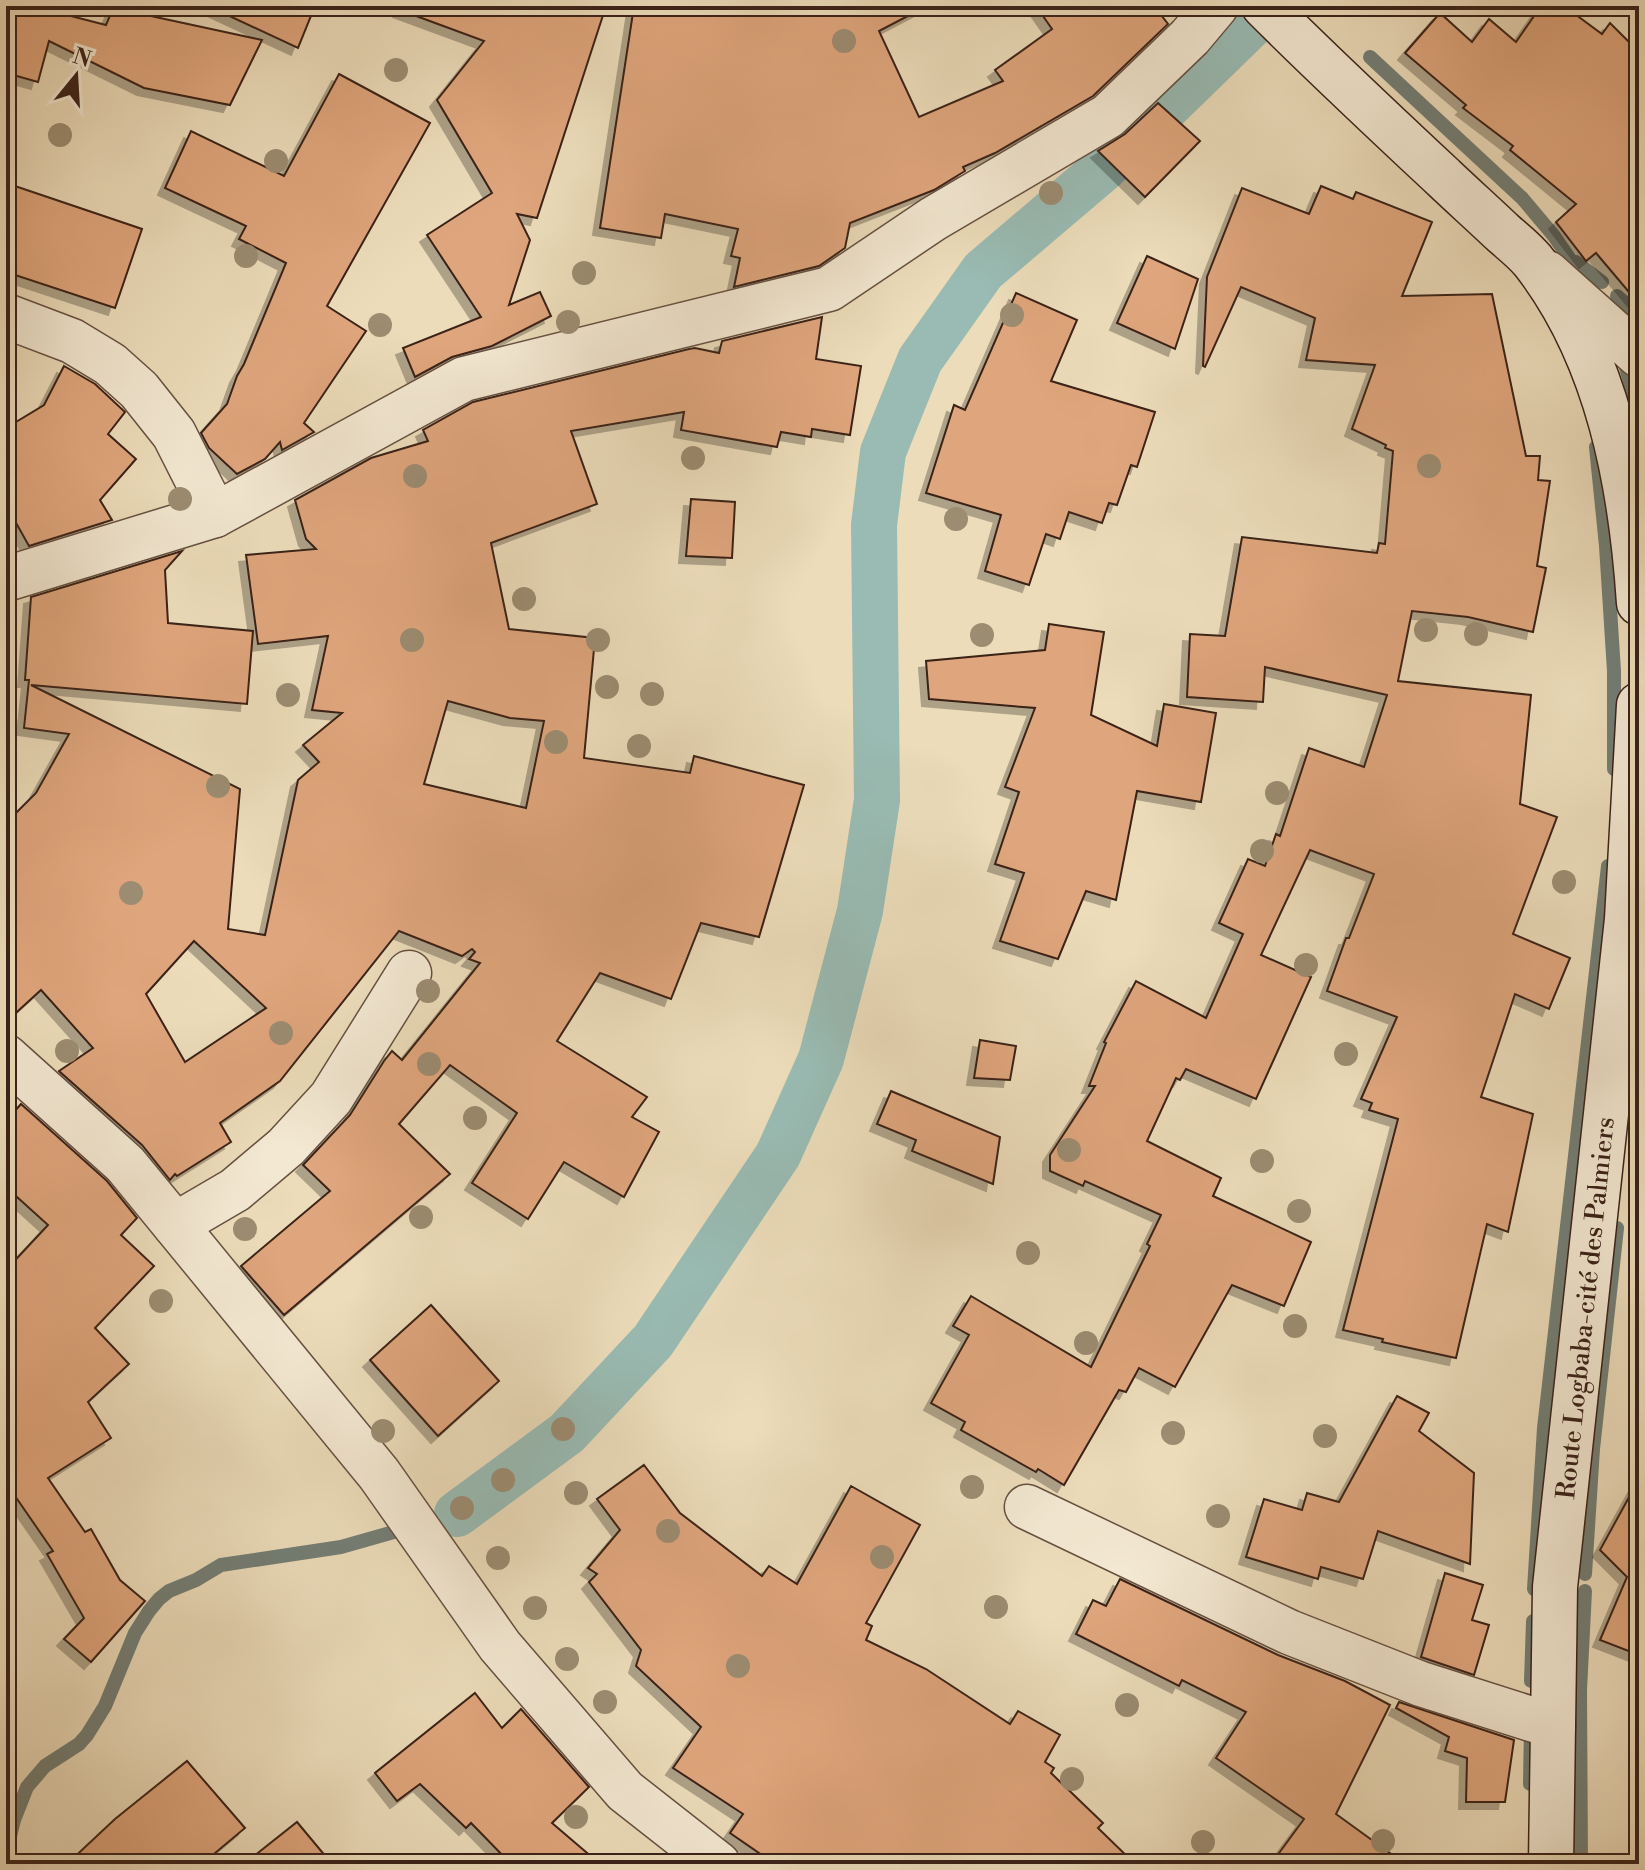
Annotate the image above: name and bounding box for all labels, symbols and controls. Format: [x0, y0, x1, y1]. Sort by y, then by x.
north arrow [36, 36, 116, 116]
text: N [69, 43, 95, 74]
street label: Route Logbaba-cité des Palmiers [1550, 1115, 1622, 1501]

